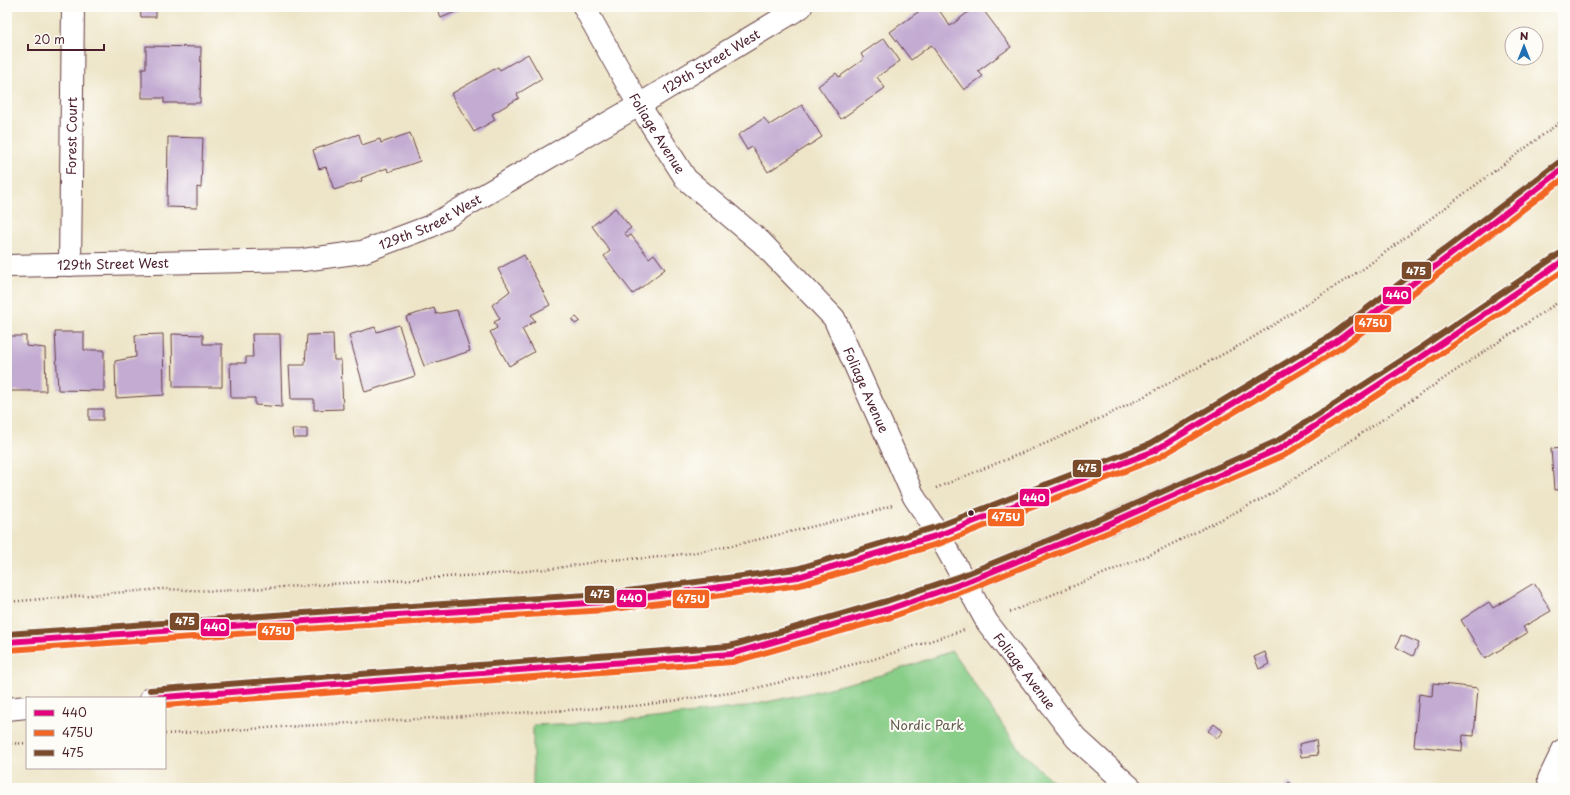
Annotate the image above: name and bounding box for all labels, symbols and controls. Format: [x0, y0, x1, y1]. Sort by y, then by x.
street label: 129th Street West [658, 24, 763, 98]
scale bar [28, 26, 104, 52]
north arrow [1504, 26, 1544, 66]
text: N [1520, 27, 1529, 44]
text: 20 m [34, 30, 65, 48]
street label: Foliage Avenue [625, 89, 690, 177]
street label: Forest Court [61, 97, 81, 175]
street label: 129th Street West [376, 189, 484, 254]
street label: 129th Street West [57, 253, 169, 274]
line badge: 475 [1401, 261, 1432, 280]
text: 475 [1406, 262, 1426, 279]
line badge: 440 [1382, 286, 1412, 305]
text: 440 [1385, 286, 1409, 303]
line badge: 475U [1354, 314, 1392, 333]
text: 475U [1359, 314, 1387, 331]
street label: Foliage Avenue [839, 344, 894, 436]
line badge: 475 [1072, 459, 1102, 478]
text: 475 [1077, 459, 1097, 476]
line badge: 440 [1019, 488, 1050, 507]
text: 440 [1022, 489, 1046, 506]
unlabelled marker [966, 508, 976, 518]
line badge: 475U [987, 508, 1025, 527]
text: 475U [992, 508, 1020, 525]
line badge: 475 [584, 585, 615, 604]
text: 475 [590, 585, 610, 602]
line badge: 440 [616, 589, 647, 608]
text: 440 [619, 589, 643, 606]
line badge: 475U [672, 589, 710, 609]
text: 475U [677, 590, 705, 607]
line badge: 475 [169, 612, 200, 631]
text: 475 [175, 612, 195, 629]
line badge: 440 [200, 618, 230, 637]
text: 440 [203, 618, 227, 635]
line badge: 475U [257, 622, 295, 641]
text: 475U [262, 622, 290, 639]
street label: Foliage Avenue [989, 628, 1061, 713]
legend [26, 697, 166, 769]
text: 440 [62, 703, 87, 721]
park label: Nordic Park [890, 715, 964, 734]
text: 475U [62, 723, 93, 741]
text: 475 [62, 743, 84, 761]

